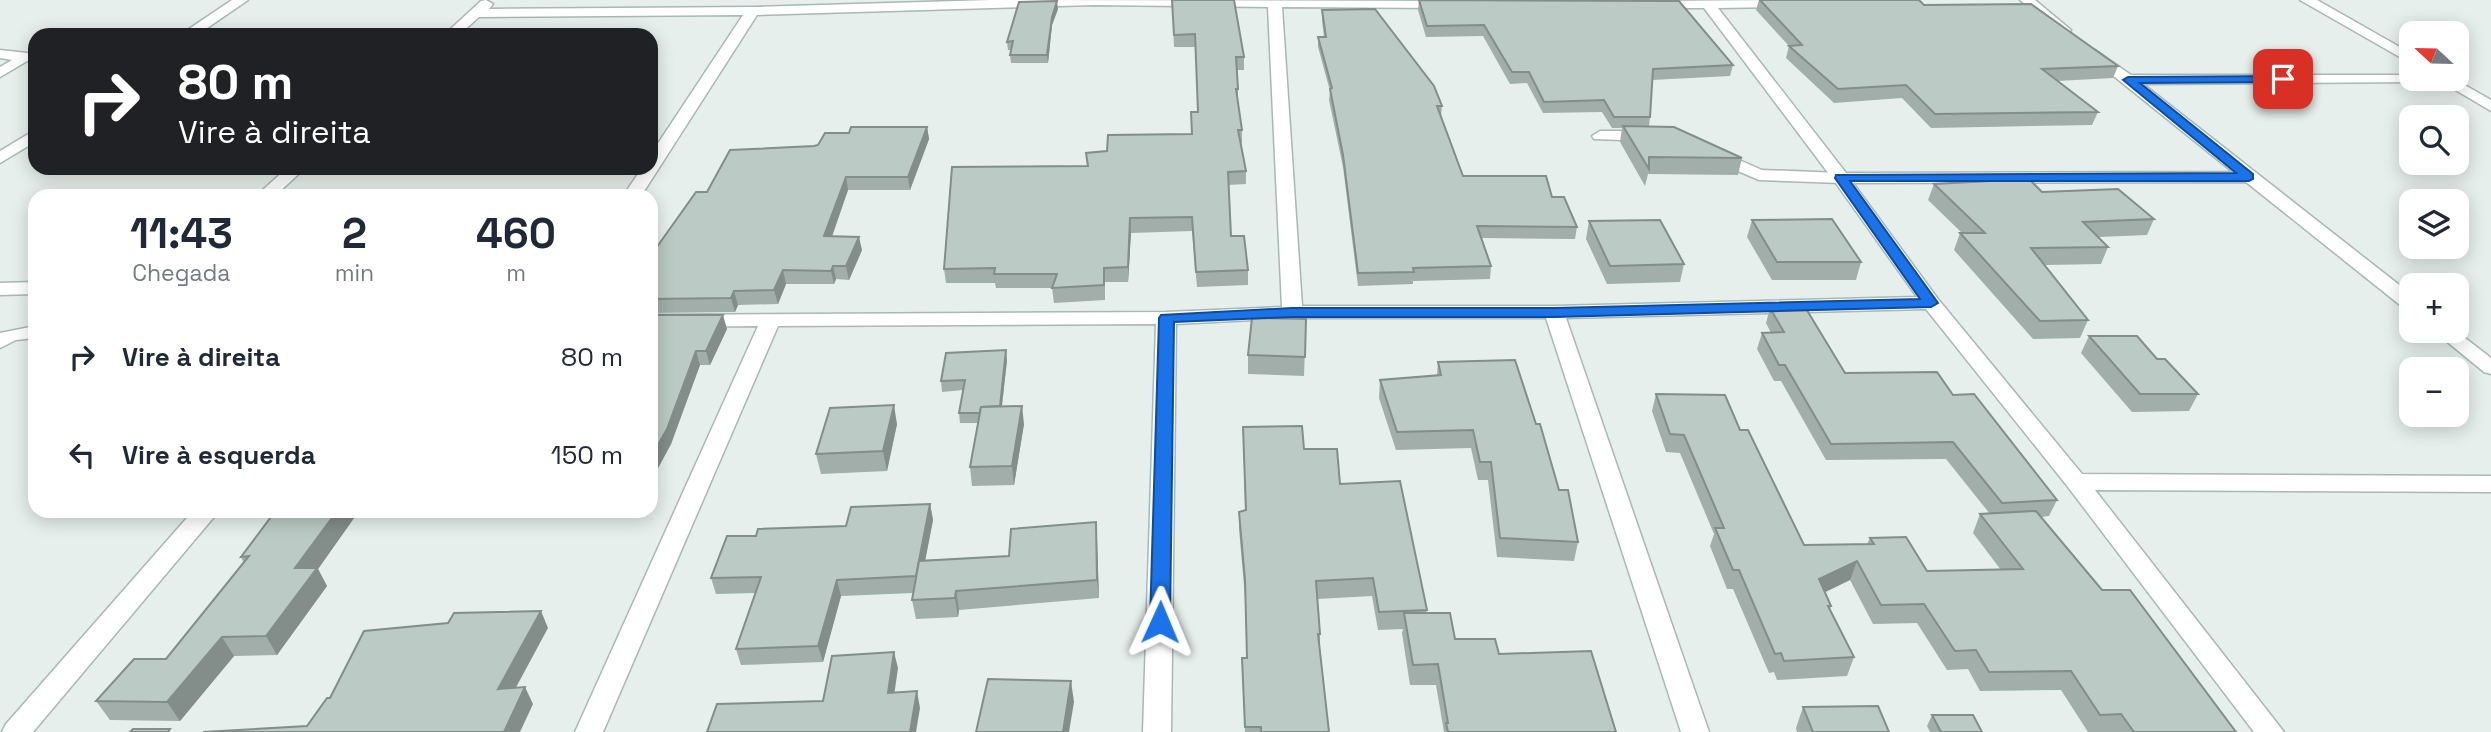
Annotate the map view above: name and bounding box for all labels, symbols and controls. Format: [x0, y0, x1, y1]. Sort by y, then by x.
north arrow [2399, 21, 2469, 91]
map controls [2399, 21, 2469, 427]
pin [2253, 49, 2313, 109]
text: 80 m [178, 51, 293, 113]
icon: right [63, 56, 154, 147]
icon: arrive [2264, 60, 2302, 98]
button: search [2399, 105, 2469, 175]
text: Vire à direita [178, 112, 371, 152]
button: layers [2399, 189, 2469, 259]
text: 11:43 [130, 207, 233, 260]
text: 2 [342, 207, 367, 260]
text: 460 [476, 207, 556, 260]
text: Chegada [132, 258, 230, 288]
text: min [335, 258, 374, 288]
text: m [506, 258, 526, 288]
button: + [2399, 273, 2469, 343]
icon: right [63, 338, 101, 376]
text: Vire à direita [122, 340, 280, 374]
text: 80 m [561, 340, 623, 374]
button: − [2399, 357, 2469, 427]
icon: left [63, 436, 101, 474]
text: Vire à esquerda [122, 438, 316, 472]
text: 150 m [551, 438, 623, 472]
position arrow [1123, 585, 1197, 659]

